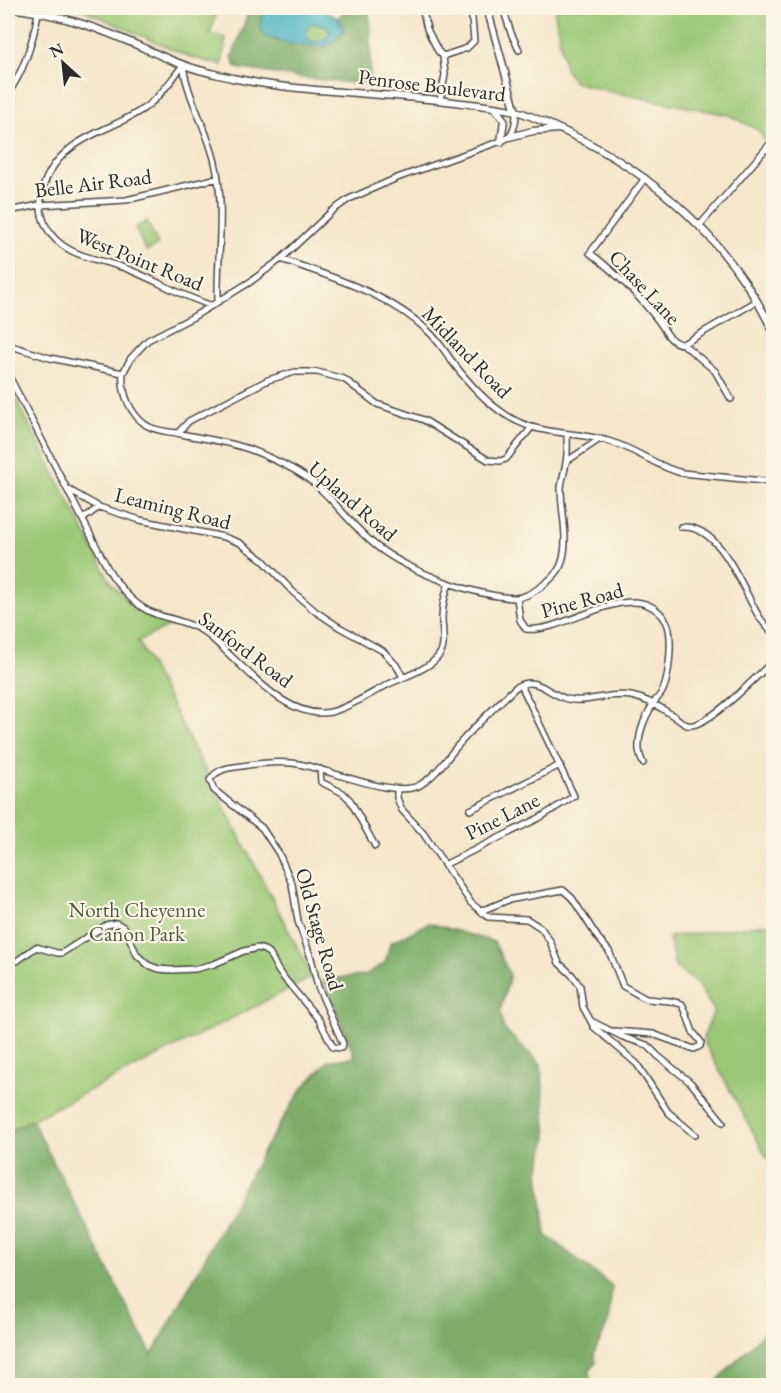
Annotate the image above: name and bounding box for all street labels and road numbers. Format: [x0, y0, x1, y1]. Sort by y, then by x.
street label: Penrose Boulevard [357, 63, 508, 107]
street label: Belle Air Road [33, 162, 153, 204]
street label: West Point Road [72, 221, 208, 297]
street label: Chase Lane [603, 244, 687, 330]
street label: Midland Road [416, 300, 518, 404]
street label: Upland Road [303, 455, 403, 547]
street label: Leaming Road [112, 481, 234, 536]
street label: Pine Road [538, 576, 627, 624]
street label: Sanford Road [193, 605, 299, 694]
street label: Pine Lane [460, 786, 544, 846]
street label: Old Stage Road [290, 865, 350, 994]

